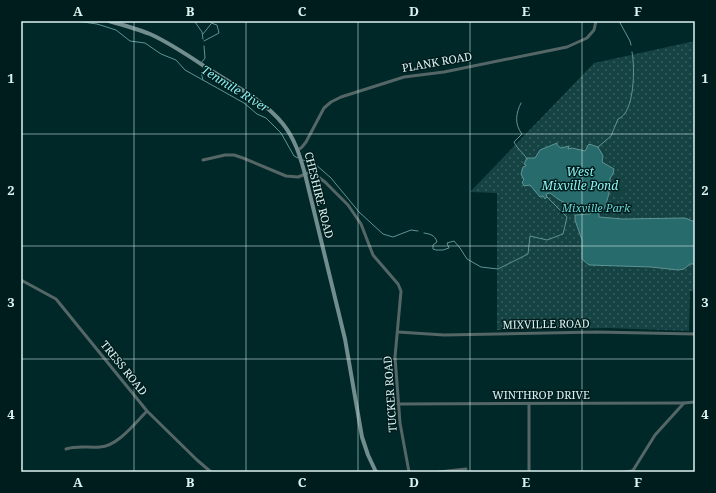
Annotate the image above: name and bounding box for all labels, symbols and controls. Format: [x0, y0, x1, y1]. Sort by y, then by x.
text: A [73, 2, 83, 20]
text: B [186, 2, 195, 20]
text: C [298, 2, 307, 20]
text: D [409, 2, 419, 20]
text: E [522, 2, 531, 20]
text: F [634, 2, 642, 20]
street label: PLANK ROAD [401, 48, 473, 75]
water label: Tenmile River [198, 61, 273, 116]
text: 1 [7, 69, 15, 87]
text: 1 [701, 69, 709, 87]
street label: CHESHIRE ROAD [301, 150, 337, 240]
water label: West Mixville Pond [541, 163, 618, 194]
text: 2 [7, 181, 15, 199]
text: 2 [701, 181, 709, 199]
park label: Mixville Park [561, 200, 631, 215]
text: 3 [7, 293, 15, 311]
text: 3 [701, 293, 709, 311]
street label: MIXVILLE ROAD [502, 315, 590, 332]
street label: TRESS ROAD [98, 337, 151, 398]
street label: TUCKER ROAD [379, 355, 400, 433]
street label: WINTHROP DRIVE [492, 387, 590, 402]
text: 4 [7, 405, 15, 423]
text: 4 [701, 405, 709, 423]
text: A [73, 473, 83, 491]
text: B [186, 473, 195, 491]
text: C [298, 473, 307, 491]
text: D [409, 473, 419, 491]
text: E [522, 473, 531, 491]
text: F [634, 473, 642, 491]

